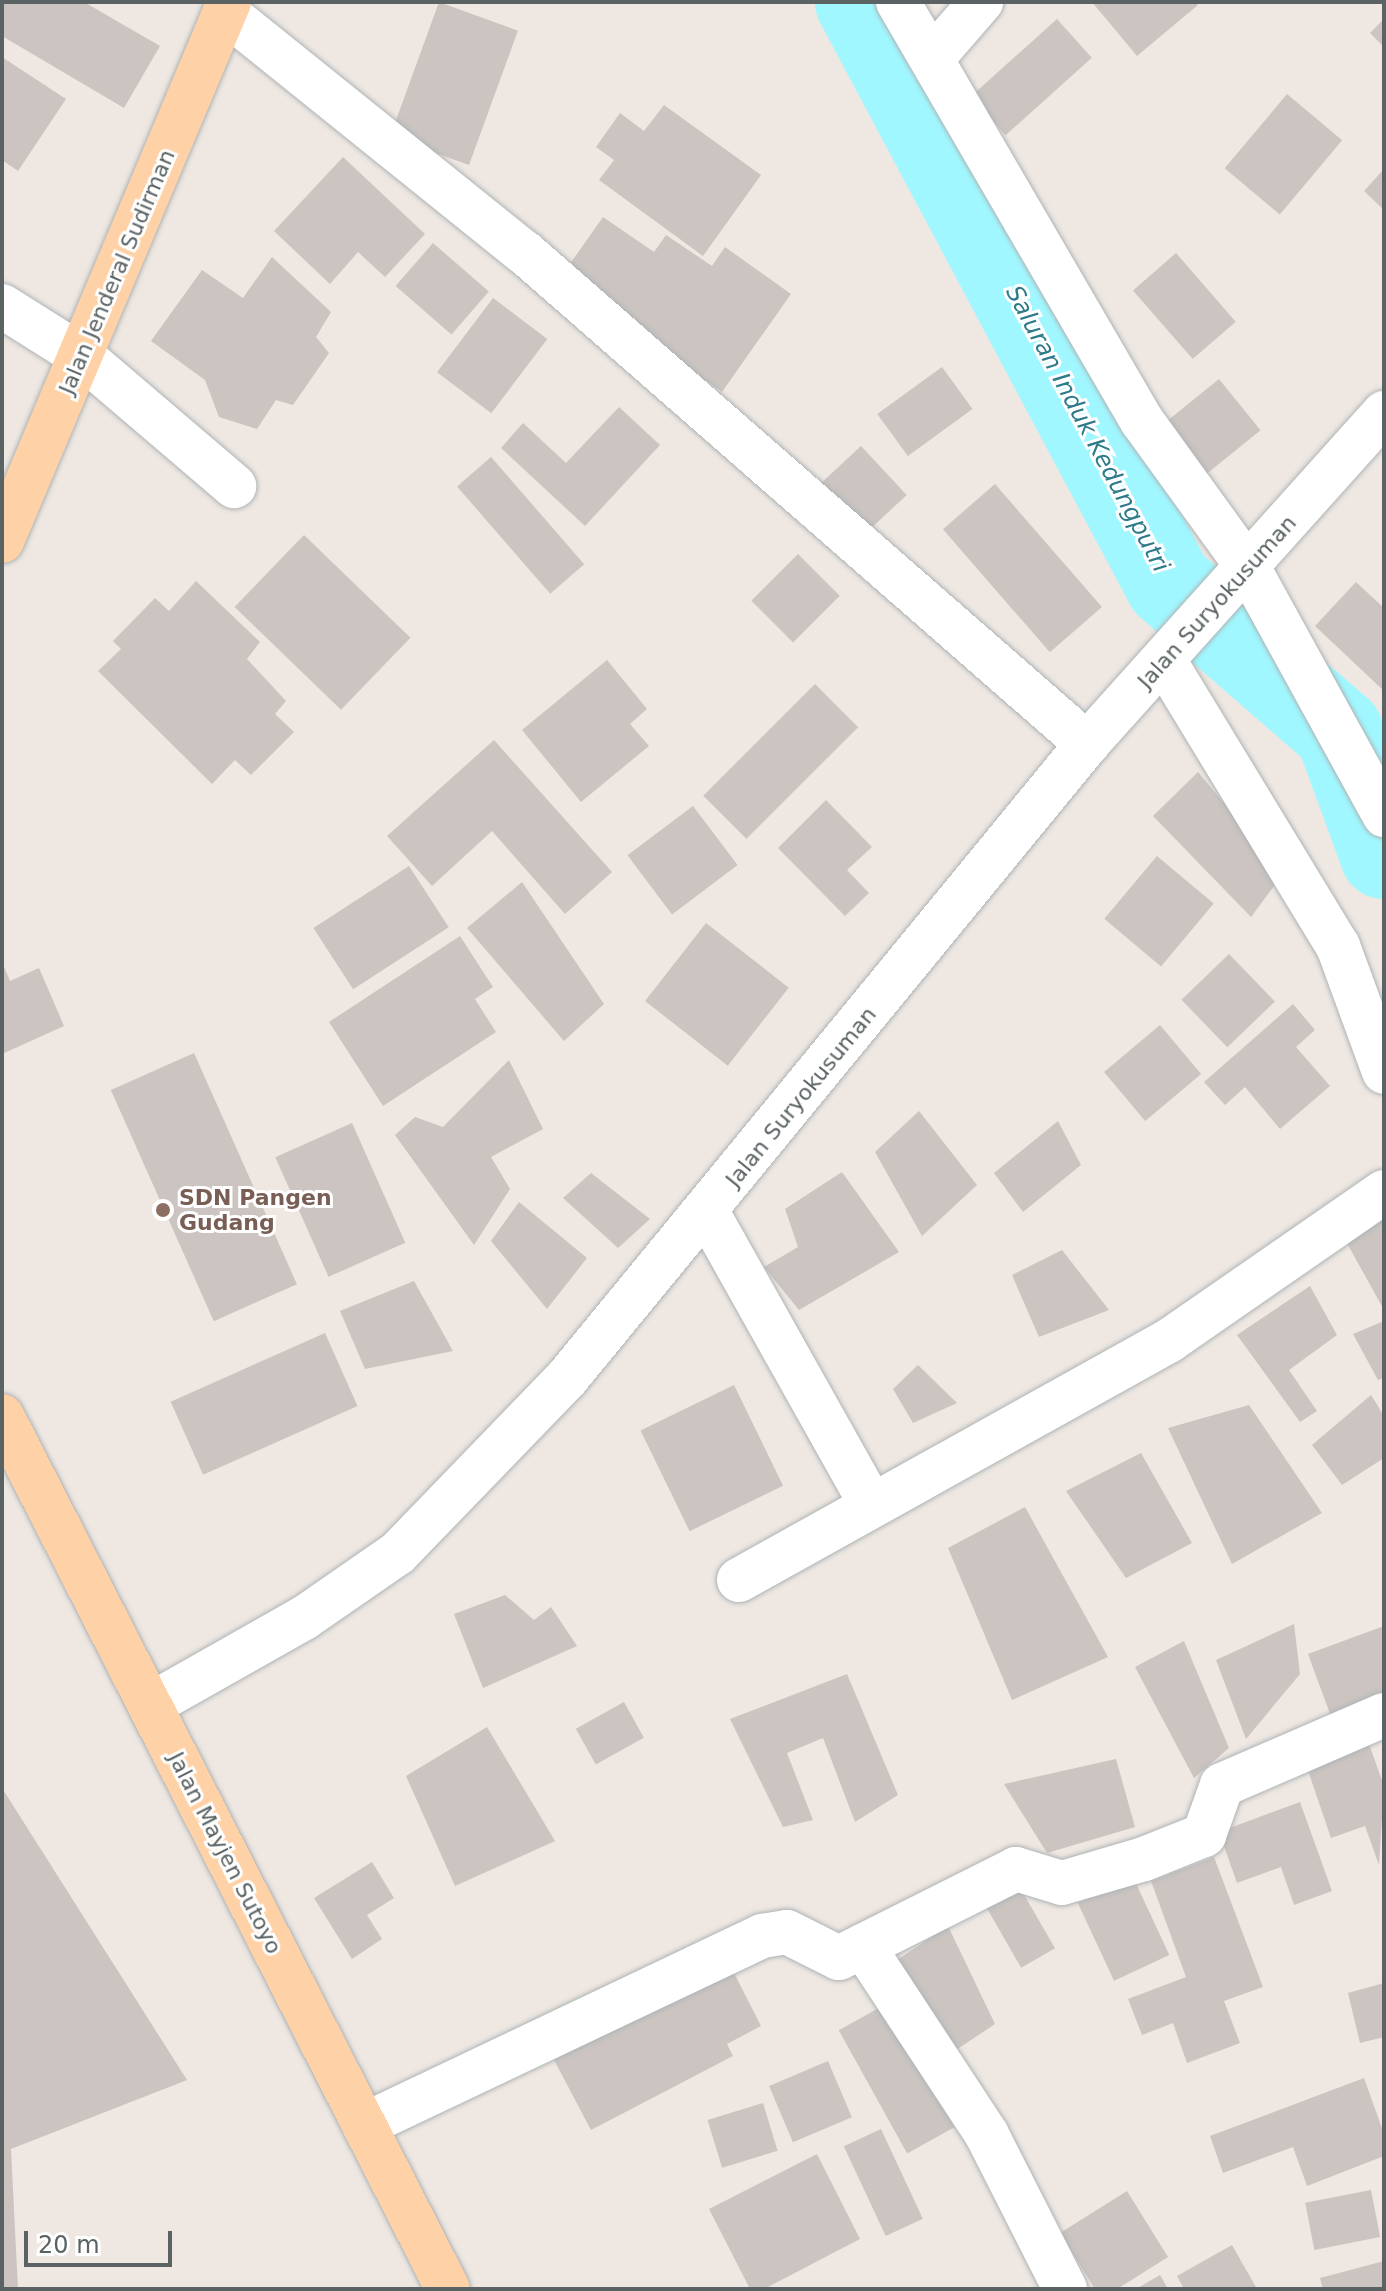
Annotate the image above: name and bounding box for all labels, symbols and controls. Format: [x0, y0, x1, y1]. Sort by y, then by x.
street label: Jalan Jenderal Sudirman [53, 146, 181, 398]
water label: Saluran Induk Kedungputri [999, 281, 1175, 577]
street label: Jalan Suryokusuman [1132, 510, 1302, 694]
street label: Jalan Suryokusuman [720, 1002, 882, 1192]
place label: SDN Pangen Gudang [179, 1184, 332, 1236]
marker: SDN Pangen Gudang [154, 1201, 172, 1219]
street label: Jalan Mayjen Sutoyo [163, 1748, 287, 1958]
scale bar [28, 2215, 176, 2265]
text: 20 m [38, 2231, 100, 2259]

